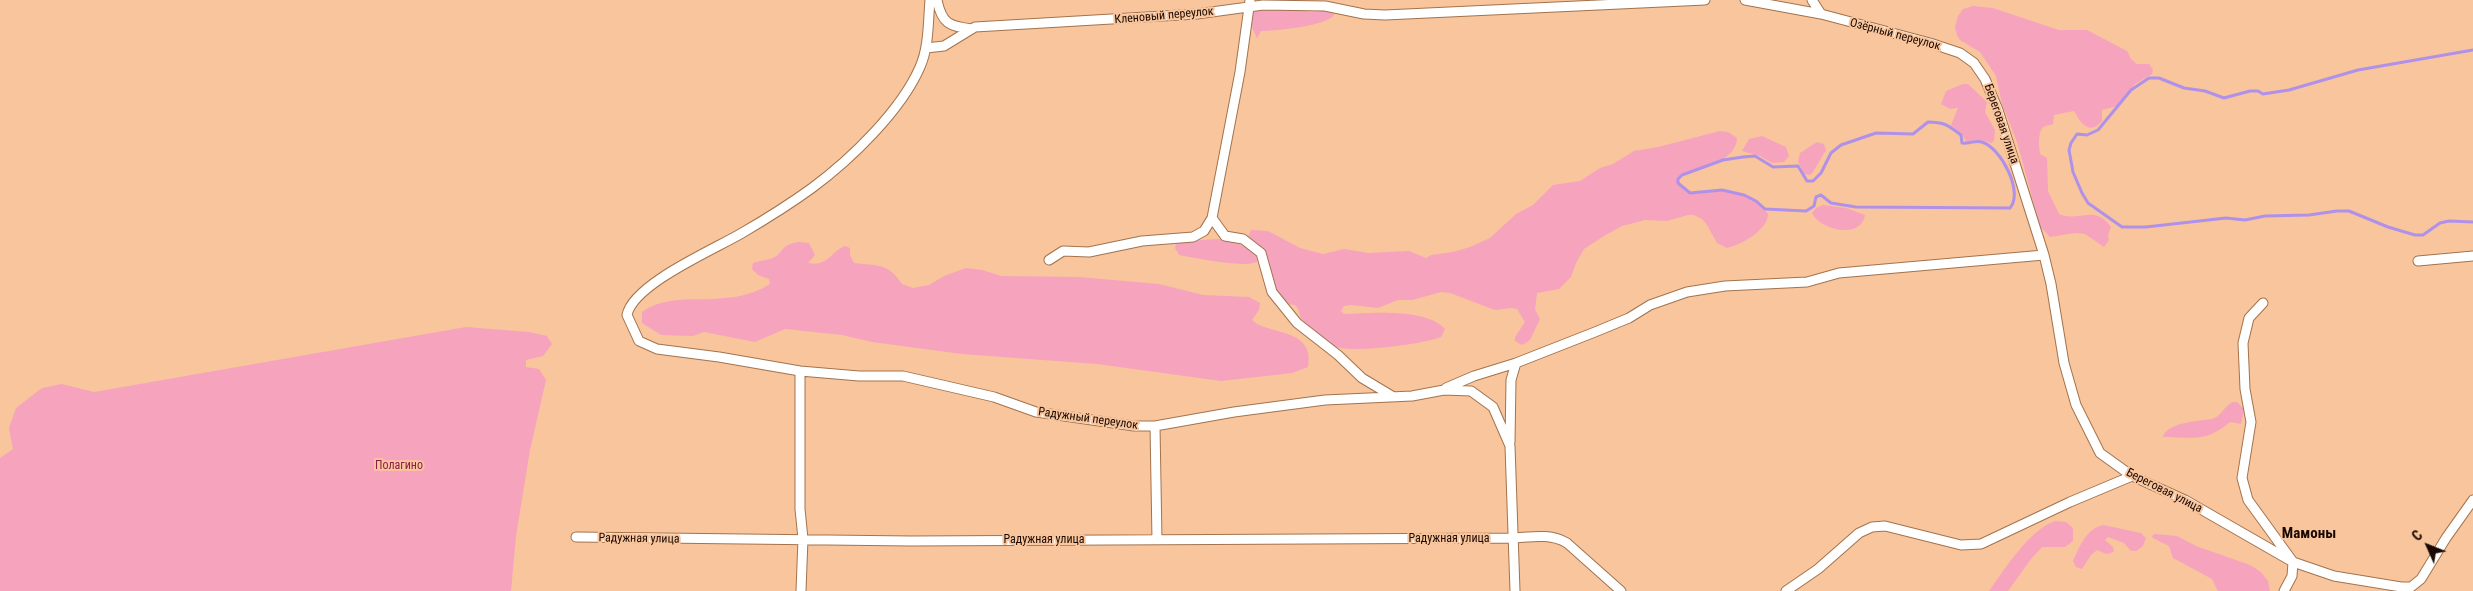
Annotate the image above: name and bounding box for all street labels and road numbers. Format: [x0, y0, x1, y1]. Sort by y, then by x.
street label: Кленовый переулок [1114, 4, 1214, 28]
street label: Озёрный переулок [1848, 16, 1942, 54]
street label: Береговая улица [1981, 82, 2021, 166]
street label: Радужный переулок [1037, 405, 1139, 433]
street label: Береговая улица [2124, 466, 2204, 516]
street label: Радужная улица [598, 531, 680, 547]
street label: Радужная улица [1408, 532, 1490, 546]
street label: Радужная улица [1003, 533, 1085, 547]

